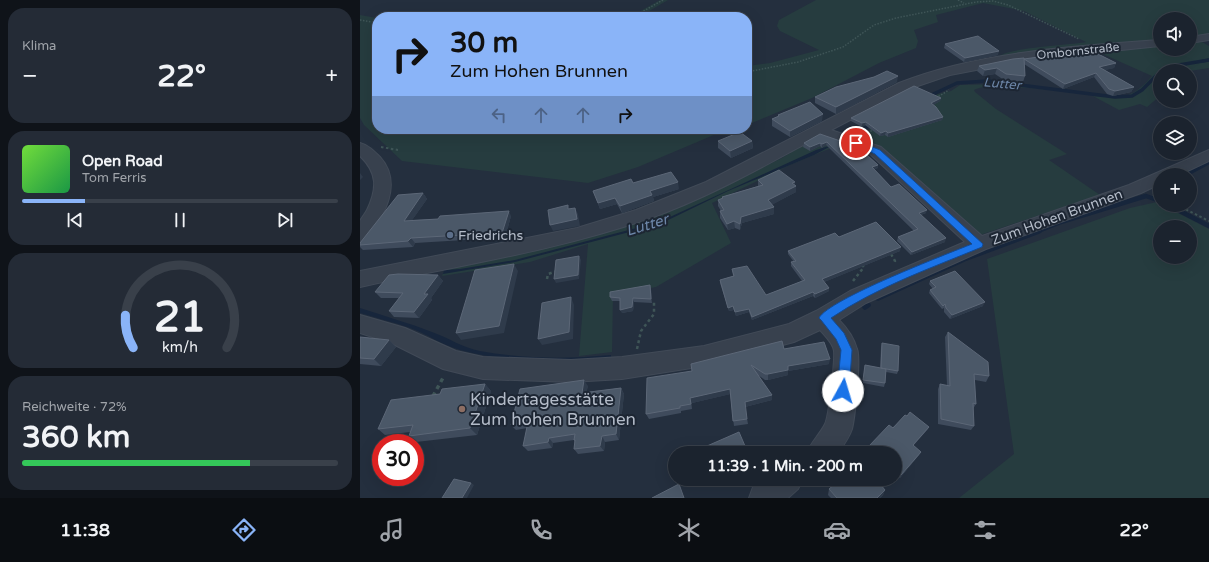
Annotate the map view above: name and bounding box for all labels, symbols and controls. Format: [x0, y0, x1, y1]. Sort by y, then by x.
map controls [1153, 12, 1197, 264]
button: sound [1153, 12, 1197, 56]
text: 30 m [450, 26, 518, 60]
icon: right [384, 28, 436, 80]
text: Klima [22, 38, 56, 54]
street label: Ombornstraße [1036, 40, 1120, 62]
text: 22° [157, 58, 206, 95]
text: Zum Hohen Brunnen [450, 60, 628, 82]
text: − [22, 63, 38, 89]
text: + [326, 63, 338, 89]
button: search [1153, 64, 1197, 108]
water label: Lutter [983, 74, 1023, 94]
icon: left [488, 104, 510, 126]
icon: ahead [530, 104, 552, 126]
icon: ahead [572, 104, 594, 126]
icon: right [614, 104, 636, 126]
button: layers [1153, 116, 1197, 160]
pin [839, 126, 873, 160]
icon: arrive [845, 132, 867, 154]
text: Open Road [82, 152, 163, 170]
button: + [1153, 168, 1197, 212]
text: Tom Ferris [82, 170, 146, 186]
street label: Zum Hohen Brunnen [989, 185, 1125, 249]
icon: previous [64, 209, 86, 231]
icon: pause [169, 209, 191, 231]
icon: next [274, 209, 296, 231]
water label: Lutter [624, 209, 673, 240]
button: − [1153, 220, 1197, 264]
place label: Friedrichs [458, 227, 524, 244]
marker: Friedrichs [445, 230, 455, 240]
text: 21 [154, 293, 206, 343]
text: km/h [162, 339, 198, 356]
position arrow [822, 370, 864, 412]
place label: Kindertagesstätte Zum hohen Brunnen [470, 389, 636, 430]
text: Reichweite · 72% [22, 399, 127, 415]
marker: Kindertagesstätte Zum hohen Brunnen [457, 404, 467, 414]
text: 360 km [22, 419, 130, 456]
speed limit sign: 30 [372, 434, 424, 486]
text: 11:39 · 1 Min. · 200 m [707, 457, 863, 475]
icon: directions [230, 516, 258, 544]
icon: music [378, 516, 406, 544]
icon: phone [527, 516, 555, 544]
icon: climate [675, 516, 703, 544]
icon: car [823, 516, 851, 544]
icon: filters [971, 516, 999, 544]
text: 11:38 [60, 519, 110, 541]
text: 22° [1119, 519, 1149, 541]

